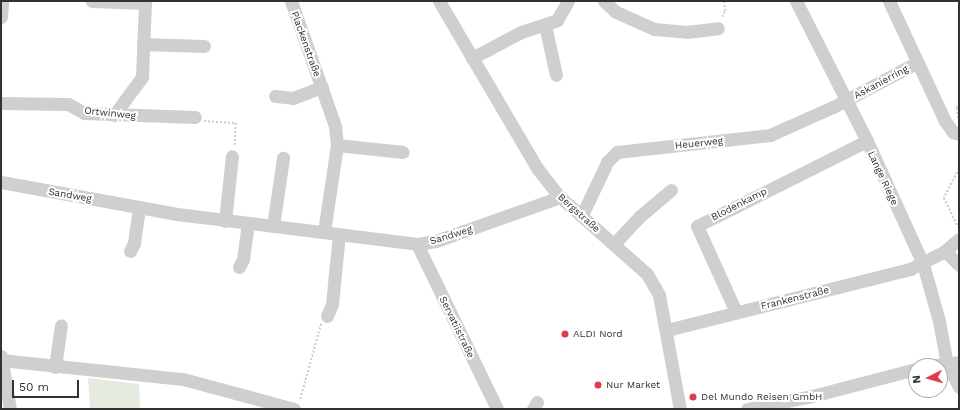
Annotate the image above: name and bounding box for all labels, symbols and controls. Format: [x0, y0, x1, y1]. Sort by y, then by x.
street label: Plackenstraße [289, 10, 323, 78]
street label: Askanierring [852, 63, 910, 101]
street label: Ortwinweg [84, 104, 136, 122]
street label: Heuerweg [674, 135, 724, 151]
street label: Lange Riege [865, 149, 901, 207]
street label: Sandweg [47, 185, 93, 205]
street label: Blodenkamp [709, 185, 769, 223]
street label: Bergstraße [555, 191, 603, 235]
street label: Sandweg [428, 223, 474, 247]
street label: Frankenstraße [760, 284, 830, 312]
street label: Servatiistraße [437, 294, 477, 360]
place label: ALDI Nord [573, 328, 623, 340]
marker: ALDI Nord [560, 329, 570, 339]
north arrow [908, 358, 948, 398]
scale bar [14, 372, 81, 398]
text: N [910, 374, 923, 384]
place label: Nur Market [606, 379, 660, 391]
text: 50 m [19, 380, 49, 394]
marker: Nur Market [593, 380, 603, 390]
place label: Del Mundo Reisen GmbH [701, 391, 823, 403]
marker: Del Mundo Reisen GmbH [688, 392, 698, 402]

